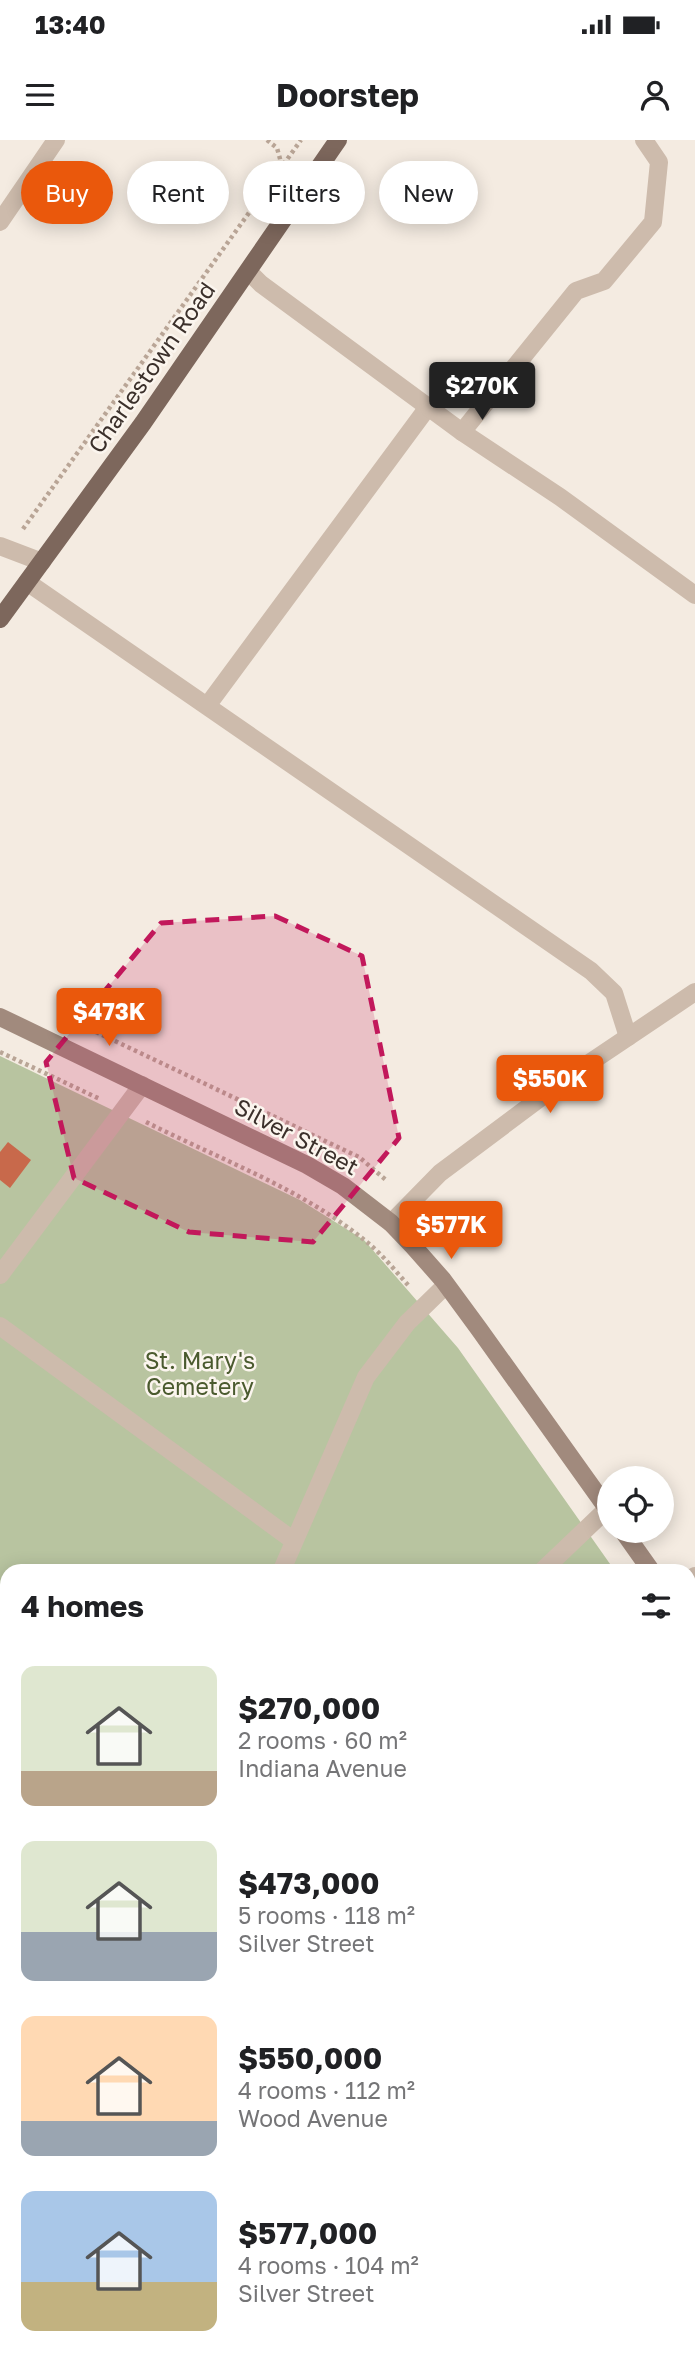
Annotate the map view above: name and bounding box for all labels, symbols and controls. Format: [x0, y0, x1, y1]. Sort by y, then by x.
text: 13:40 [35, 9, 106, 40]
icon: menu [21, 76, 59, 114]
text: Doorstep [276, 76, 419, 114]
icon: person [636, 76, 674, 114]
chip: Buy [21, 161, 113, 224]
chip: Rent [127, 161, 229, 224]
chip: Filters [243, 161, 365, 224]
chip: New [379, 161, 478, 224]
street label: Charlestown Road [82, 276, 220, 458]
pin: $270K [433, 362, 531, 422]
text: $270K [445, 371, 519, 399]
pin: $473K [60, 988, 158, 1048]
text: $473K [72, 997, 146, 1025]
pin: $550K [501, 1056, 599, 1115]
text: $550K [512, 1064, 588, 1092]
street label: Silver Street [230, 1092, 364, 1180]
pin: $577K [402, 1202, 500, 1261]
text: $577K [415, 1210, 487, 1238]
park label: St. Mary's Cemetery [145, 1346, 255, 1400]
map controls [597, 1466, 674, 1543]
button: locate [597, 1466, 674, 1543]
icon: filters [637, 1587, 675, 1625]
text: 4 homes [21, 1588, 144, 1624]
text: $270,000 [238, 1690, 380, 1726]
icon: home [77, 1694, 161, 1778]
text: 2 rooms · 60 m² [238, 1726, 407, 1754]
text: Indiana Avenue [238, 1754, 407, 1782]
text: $473,000 [238, 1865, 380, 1901]
icon: home [77, 1869, 161, 1953]
text: 5 rooms · 118 m² [238, 1901, 415, 1929]
text: Silver Street [238, 1929, 374, 1957]
text: $550,000 [238, 2040, 382, 2076]
icon: home [77, 2044, 161, 2128]
text: 4 rooms · 112 m² [238, 2076, 415, 2104]
text: Wood Avenue [238, 2104, 388, 2132]
text: $577,000 [238, 2215, 377, 2251]
icon: home [77, 2219, 161, 2303]
text: 4 rooms · 104 m² [238, 2251, 419, 2279]
text: Silver Street [238, 2279, 374, 2307]

